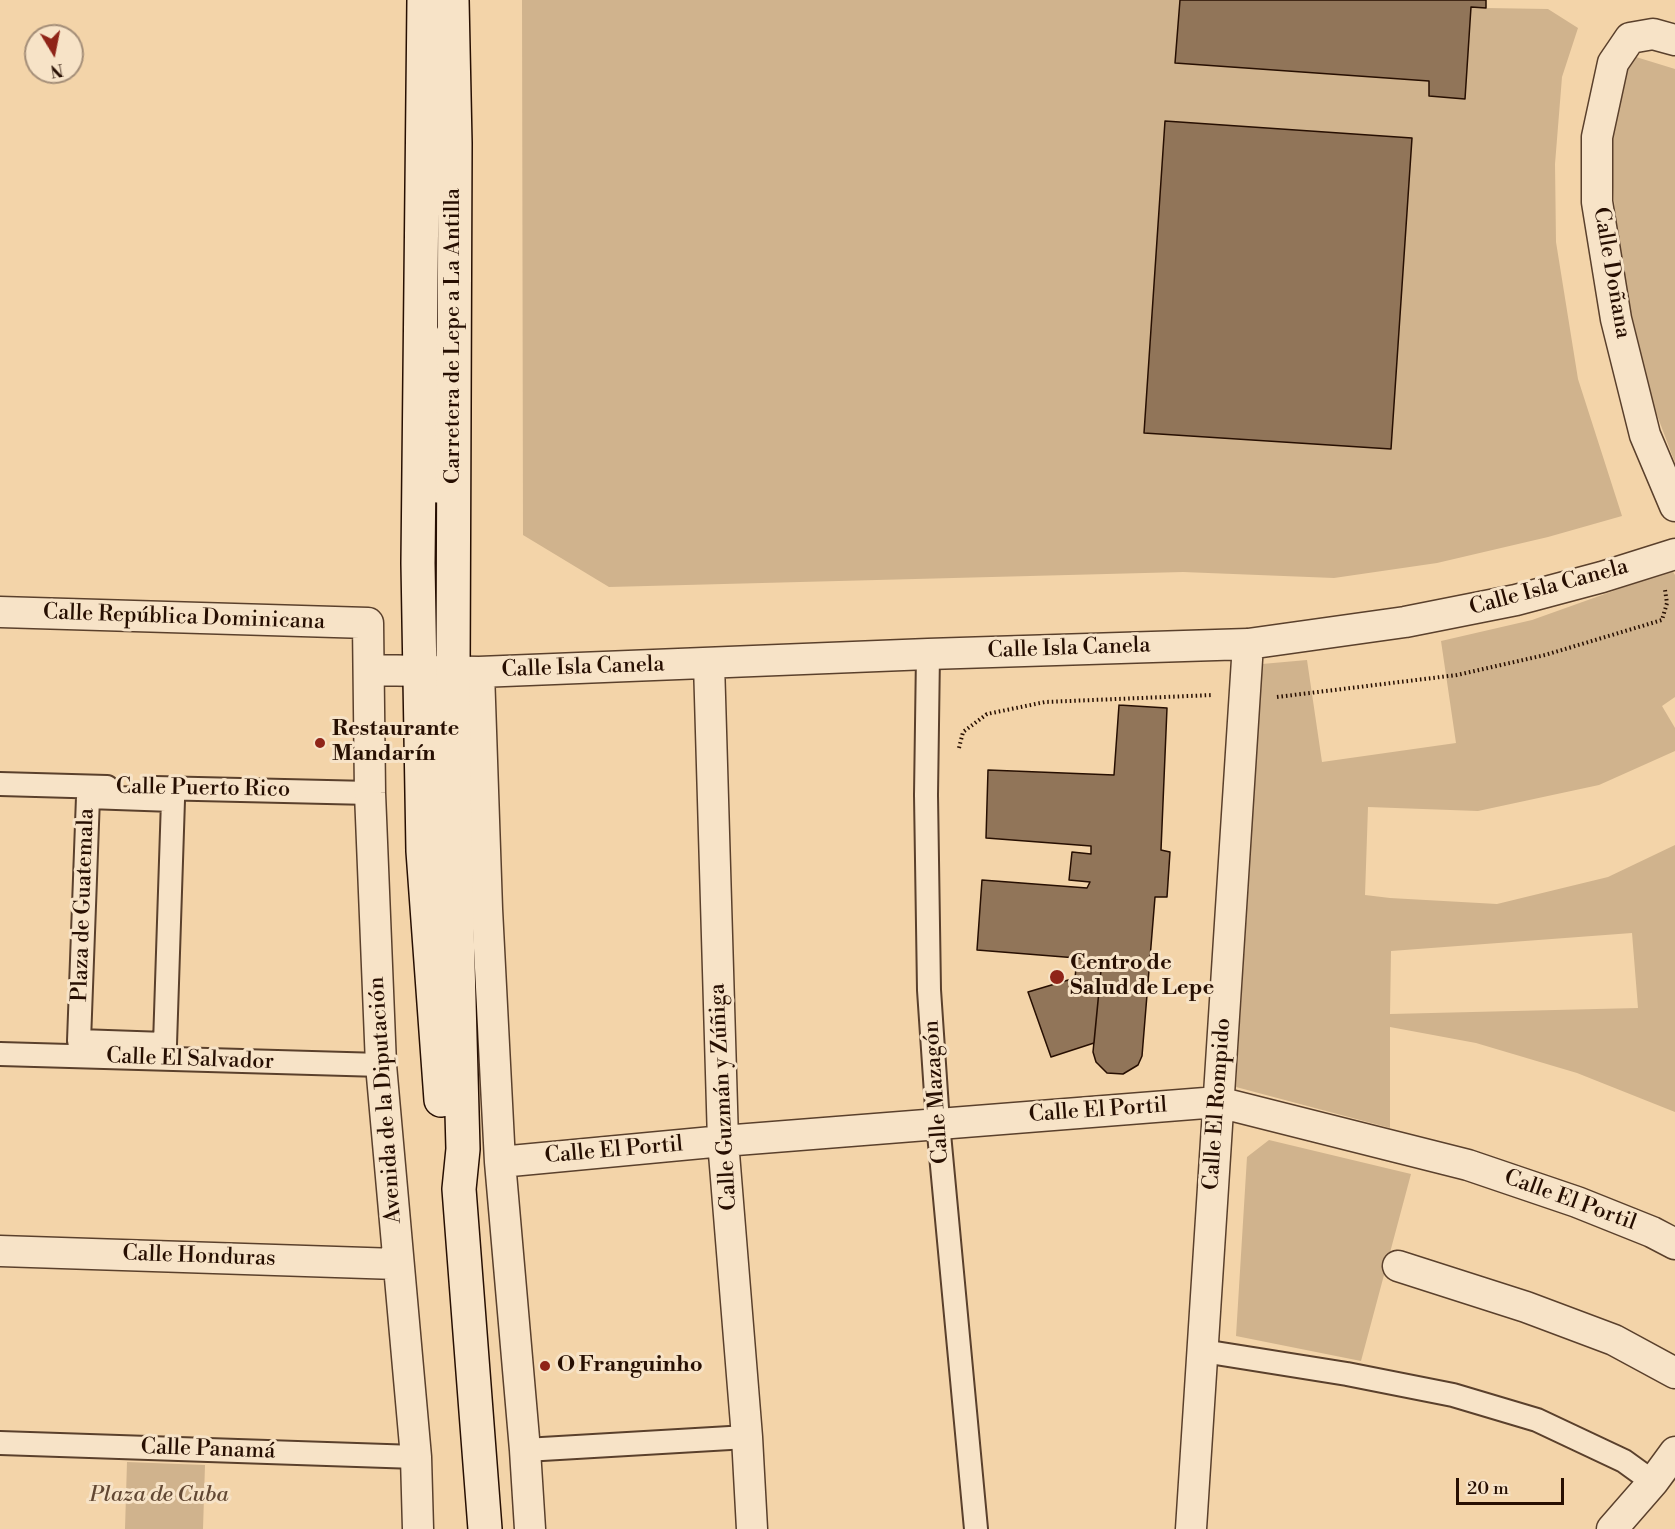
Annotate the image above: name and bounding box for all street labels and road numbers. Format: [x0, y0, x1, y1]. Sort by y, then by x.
street label: Carretera de Lepe a La Antilla [441, 188, 467, 484]
street label: Calle Doñana [1586, 205, 1636, 341]
street label: Calle Isla Canela [1467, 554, 1631, 622]
street label: Calle República Dominicana [43, 600, 325, 636]
street label: Calle Isla Canela [987, 633, 1151, 665]
street label: Calle Isla Canela [501, 652, 665, 684]
street label: Calle Puerto Rico [116, 774, 290, 804]
street label: Plaza de Guatemala [67, 808, 101, 1002]
street label: Avenida de la Diputación [364, 976, 408, 1224]
street label: Calle Guzmán y Zúñiga [705, 983, 743, 1211]
street label: Calle El Rompido [1199, 1017, 1237, 1191]
street label: Calle Mazagón [919, 1019, 955, 1165]
street label: Calle El Salvador [106, 1044, 274, 1076]
street label: Calle El Portil [1028, 1093, 1168, 1129]
street label: Calle El Portil [544, 1132, 684, 1170]
street label: Calle El Portil [1500, 1165, 1640, 1237]
street label: Calle Honduras [122, 1241, 276, 1273]
street label: Calle Panamá [140, 1434, 276, 1466]

